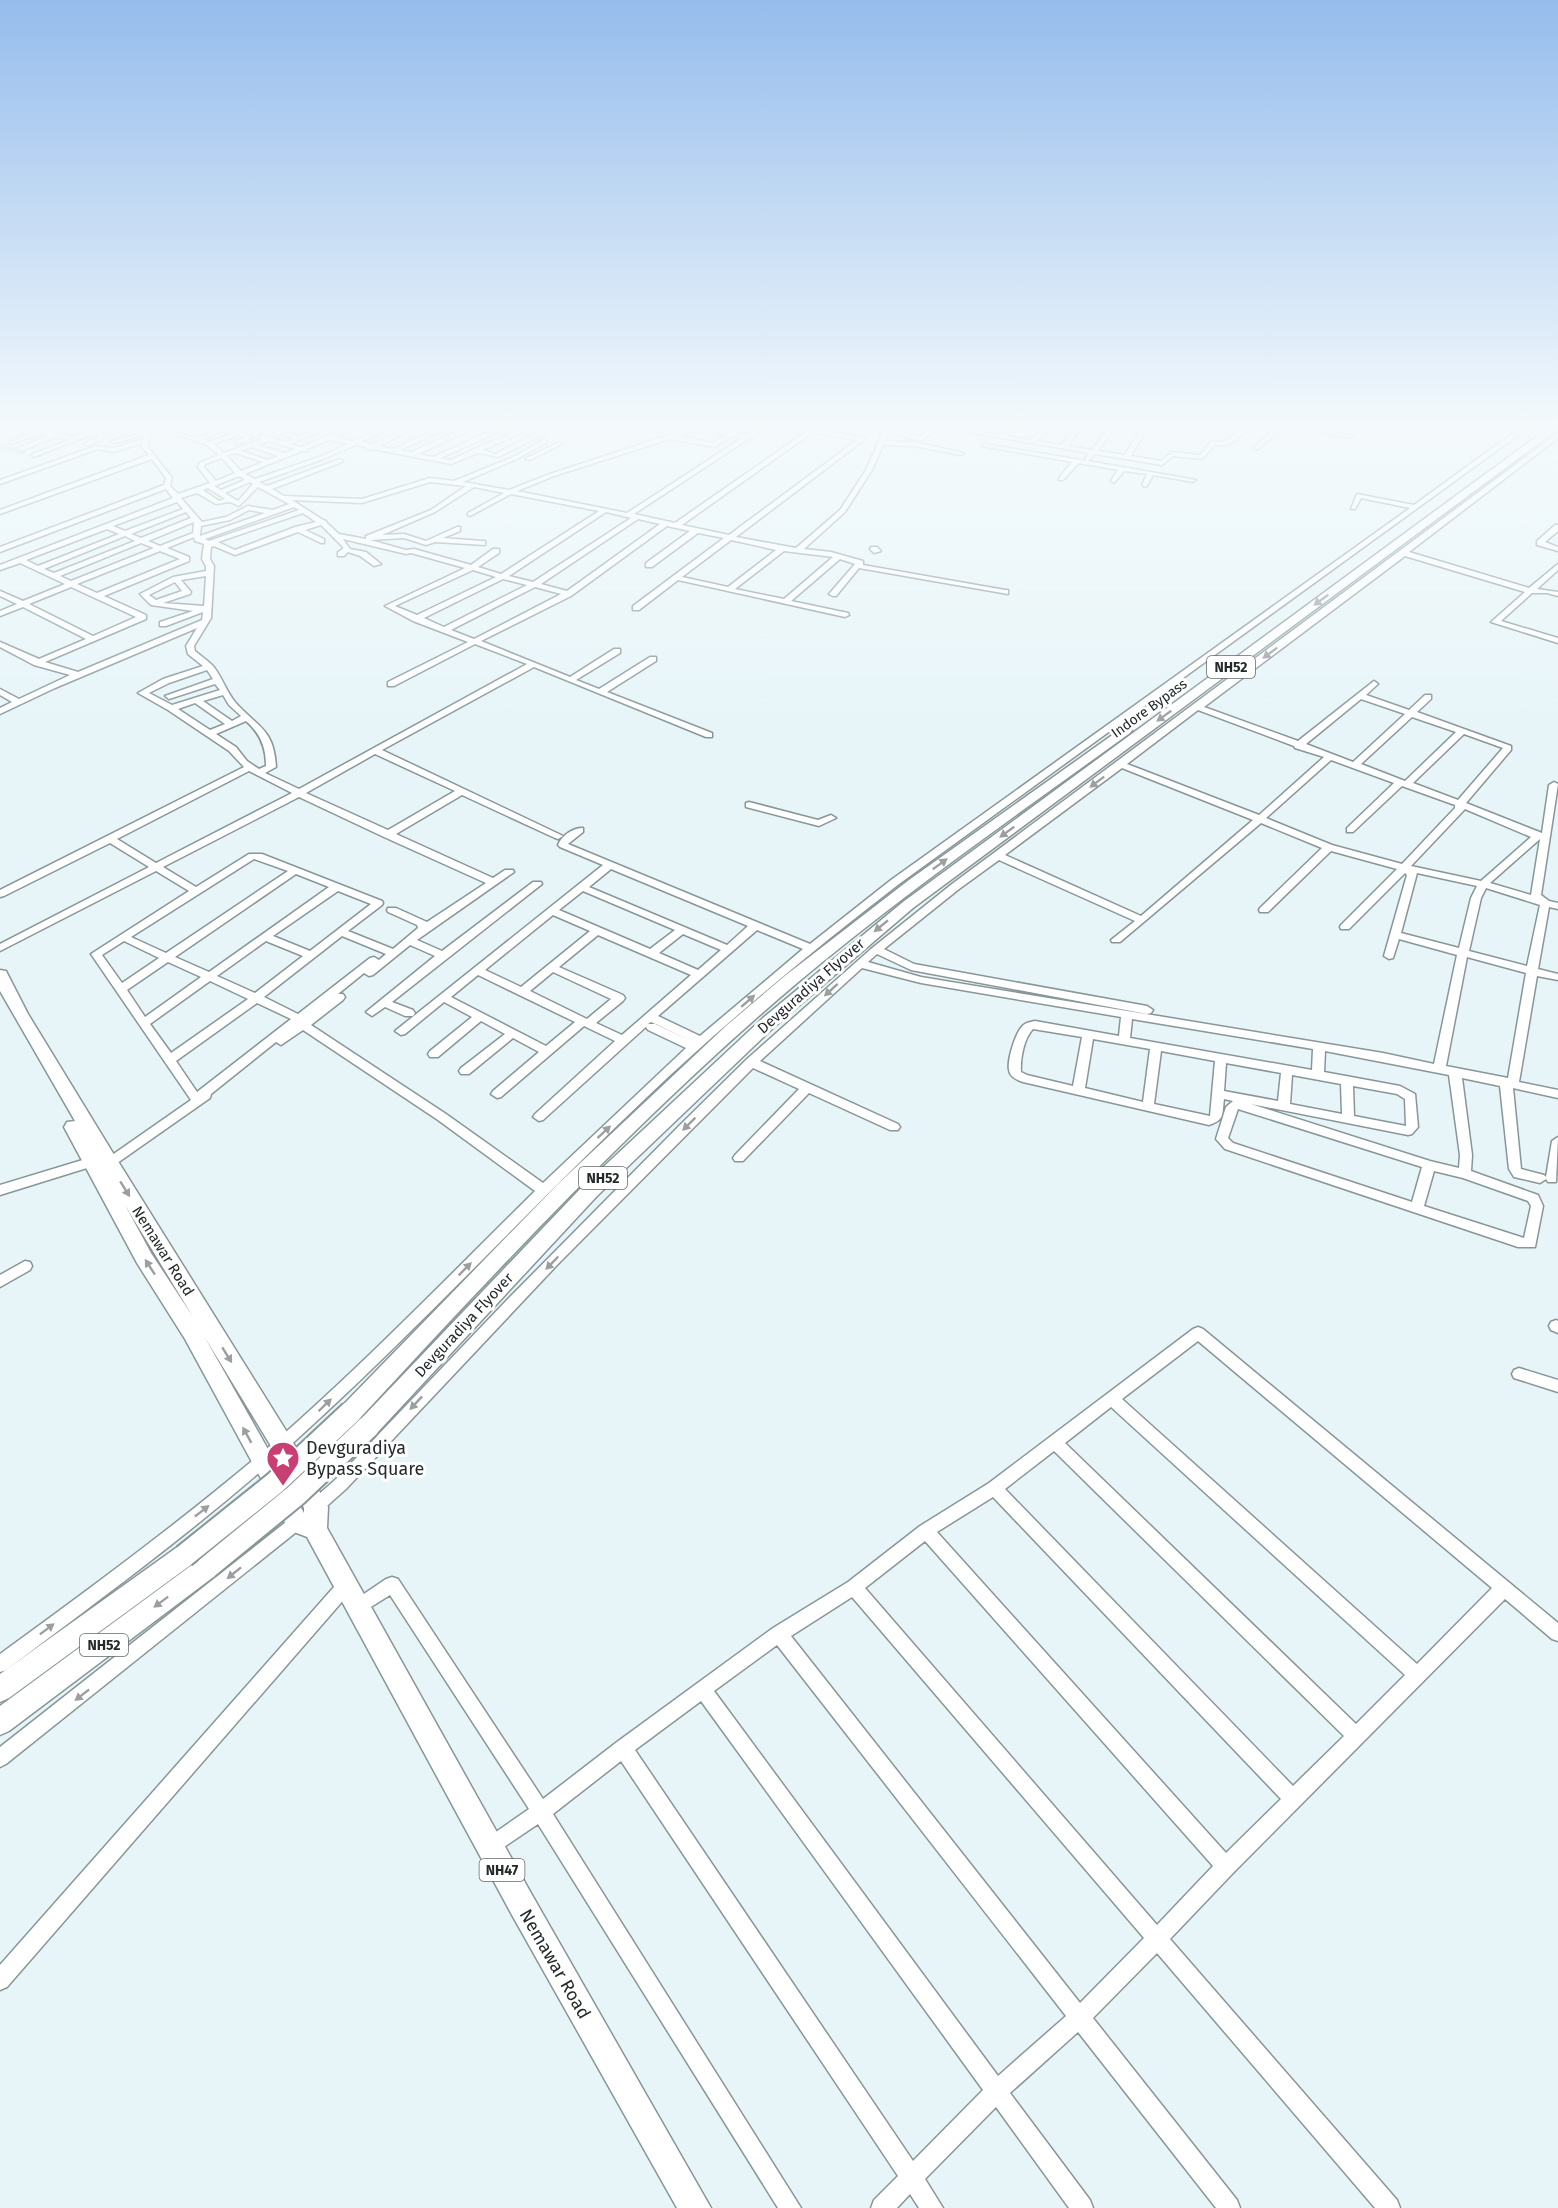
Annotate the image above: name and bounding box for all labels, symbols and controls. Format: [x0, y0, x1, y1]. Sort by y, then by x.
one-way arrow [1313, 594, 1329, 606]
one-way arrow [1262, 646, 1278, 659]
road number: NH52 [1207, 656, 1255, 678]
street label: Indore Bypass [1108, 675, 1191, 741]
one-way arrow [1156, 710, 1172, 722]
one-way arrow [1089, 775, 1104, 787]
one-way arrow [999, 825, 1015, 838]
one-way arrow [933, 859, 948, 871]
one-way arrow [873, 920, 889, 933]
street label: Devguradiya Flyover [754, 934, 868, 1037]
one-way arrow [823, 983, 838, 997]
one-way arrow [740, 995, 755, 1008]
one-way arrow [681, 1117, 696, 1131]
one-way arrow [596, 1126, 610, 1140]
road number: NH52 [579, 1167, 627, 1189]
one-way arrow [119, 1181, 130, 1197]
street label: Nemawar Road [128, 1203, 198, 1299]
one-way arrow [545, 1255, 559, 1269]
one-way arrow [144, 1259, 155, 1275]
one-way arrow [457, 1263, 471, 1277]
street label: Devguradiya Flyover [411, 1269, 517, 1381]
one-way arrow [221, 1347, 232, 1363]
one-way arrow [410, 1396, 424, 1410]
one-way arrow [317, 1398, 332, 1412]
one-way arrow [242, 1427, 252, 1444]
place label: Devguradiya Bypass Square [306, 1437, 424, 1480]
place icon: Devguradiya Bypass Square [265, 1440, 301, 1487]
one-way arrow [194, 1504, 210, 1517]
one-way arrow [226, 1566, 242, 1579]
one-way arrow [154, 1596, 170, 1608]
one-way arrow [39, 1623, 55, 1635]
road number: NH52 [80, 1634, 128, 1656]
one-way arrow [74, 1688, 90, 1701]
road number: NH47 [480, 1859, 524, 1881]
street label: Nemawar Road [515, 1905, 595, 2023]

